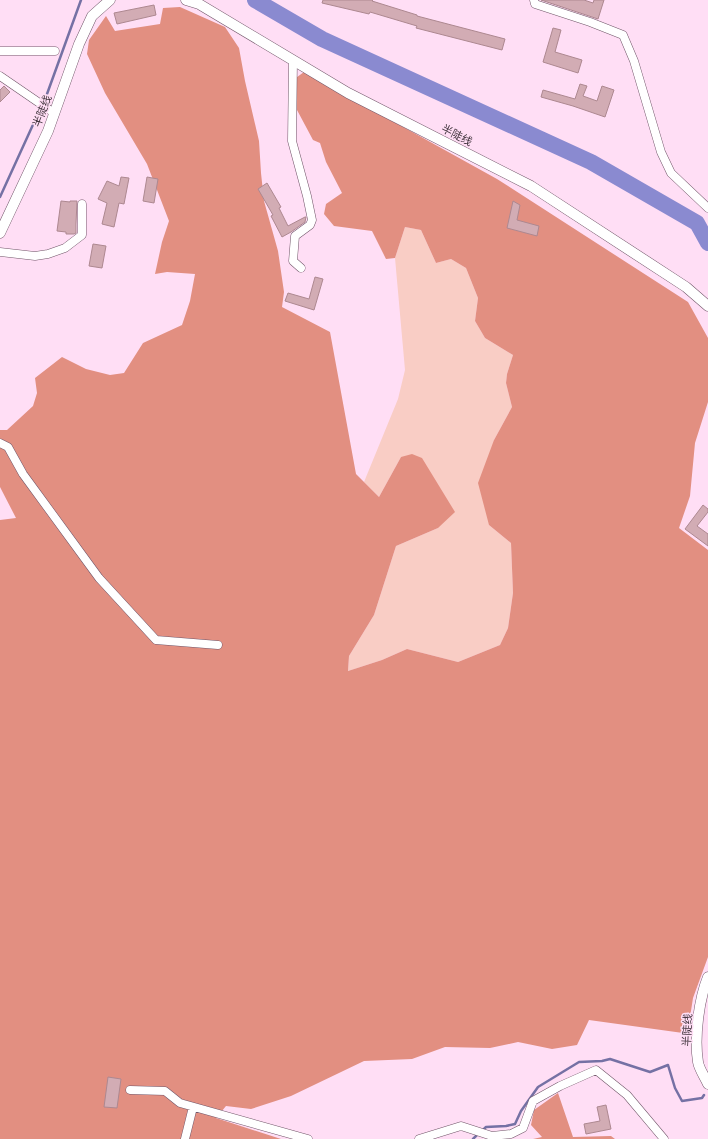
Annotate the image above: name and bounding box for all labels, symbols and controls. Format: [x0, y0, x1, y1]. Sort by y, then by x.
street label: 半陡线 [29, 93, 54, 129]
street label: 半陡线 [439, 120, 475, 149]
street label: 半陡线 [678, 1013, 695, 1047]

